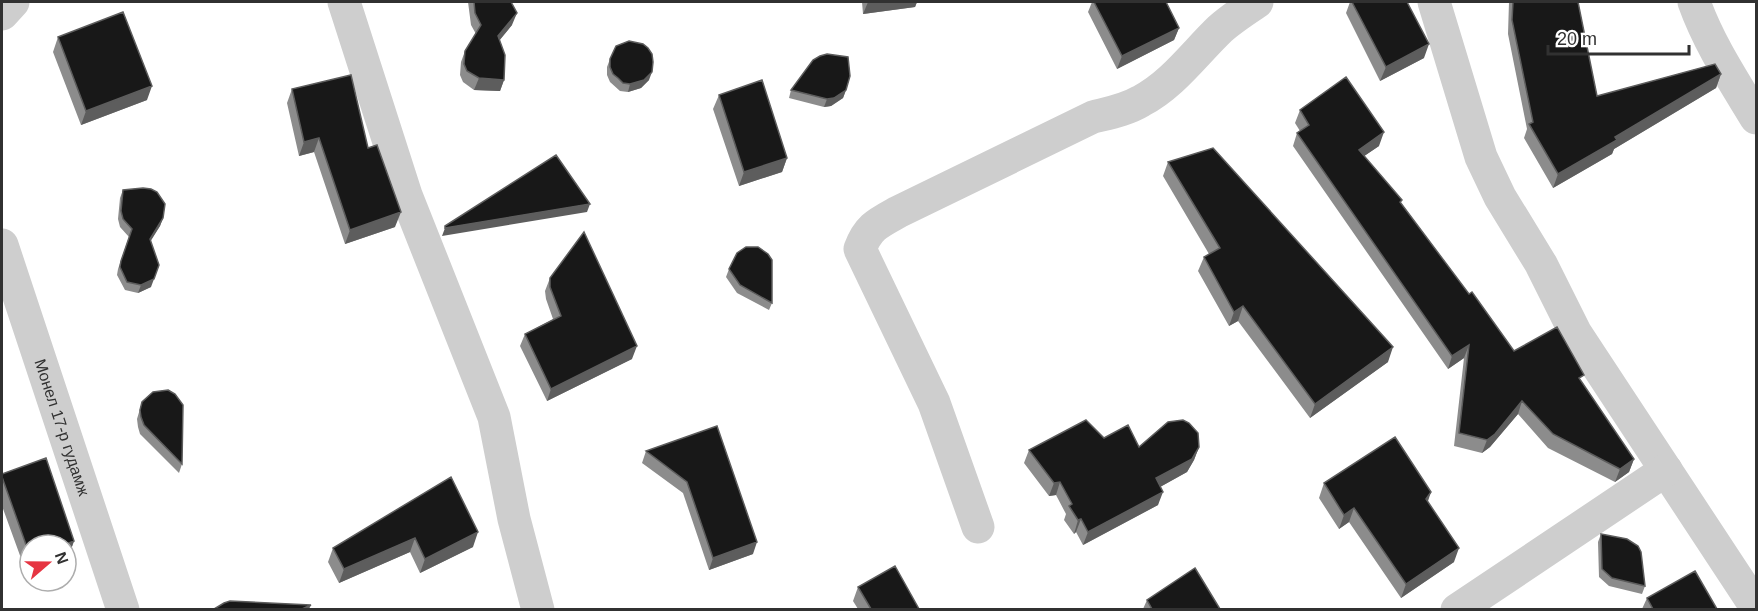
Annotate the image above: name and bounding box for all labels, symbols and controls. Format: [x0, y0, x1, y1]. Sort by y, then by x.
scale bar [1548, 18, 1689, 56]
text: 20 m [1557, 29, 1597, 49]
street label: Монел 17-р гудамж [32, 357, 93, 498]
north arrow [18, 533, 78, 593]
text: N [52, 550, 72, 566]

